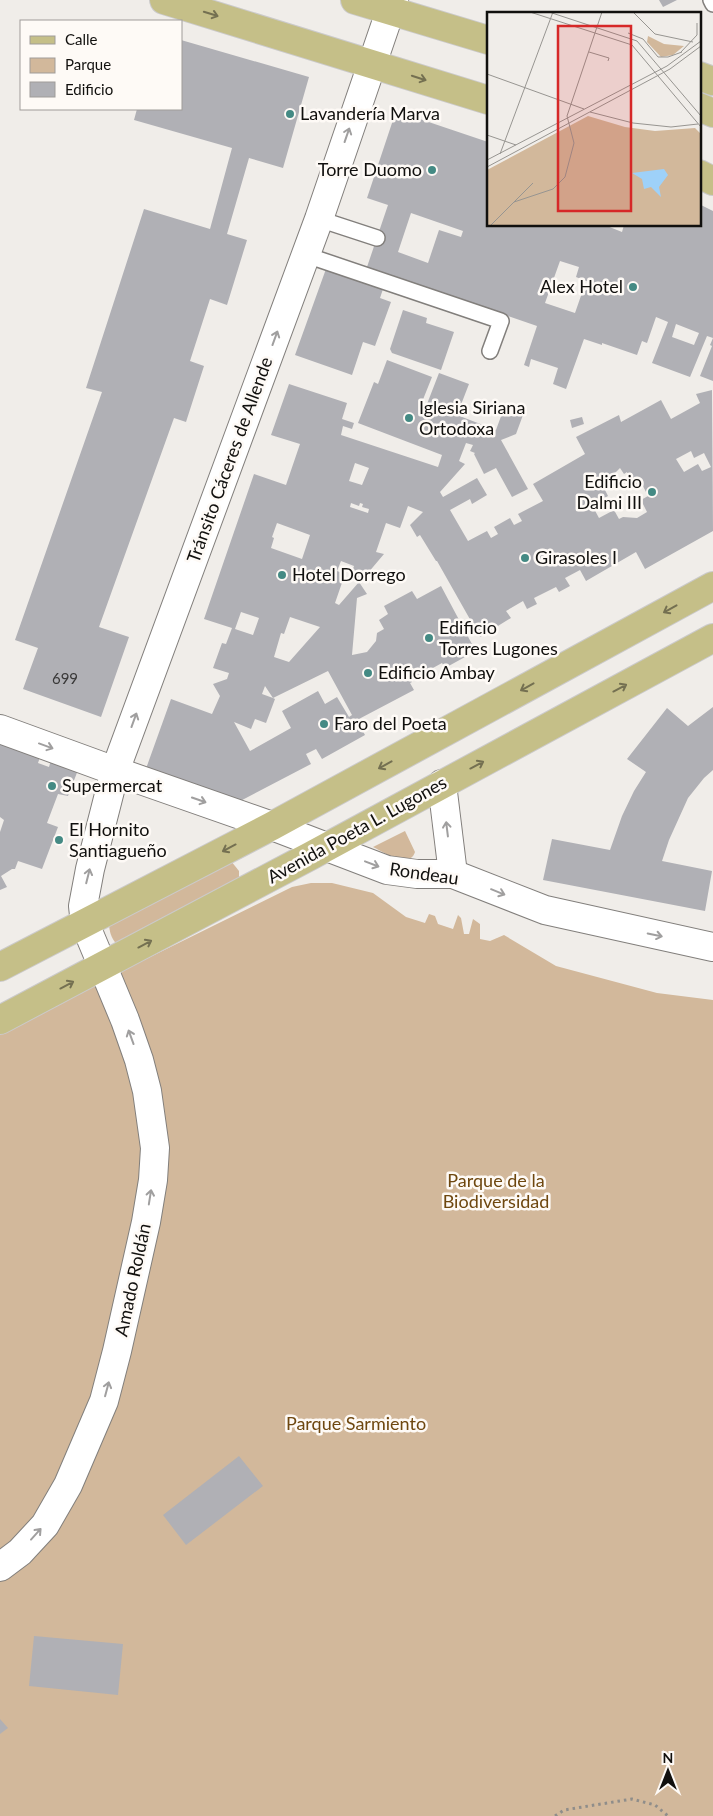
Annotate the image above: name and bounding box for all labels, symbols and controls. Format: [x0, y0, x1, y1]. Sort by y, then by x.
one-way arrow [203, 10, 219, 20]
inset map [487, 12, 700, 226]
legend [20, 20, 182, 110]
text: Calle [65, 30, 98, 48]
text: Parque [65, 55, 111, 73]
one-way arrow [410, 73, 426, 83]
text: Edificio [65, 80, 113, 98]
place label: Lavandería Marva [300, 102, 440, 124]
marker: Lavandería Marva [284, 108, 296, 120]
one-way arrow [343, 127, 353, 143]
place label: Torre Duomo [318, 158, 422, 180]
marker: Torre Duomo [426, 164, 438, 176]
place label: Alex Hotel [540, 275, 623, 297]
marker: Alex Hotel [627, 281, 639, 293]
one-way arrow [271, 330, 280, 346]
street label: Tránsito Cáceres de Allende [181, 354, 277, 566]
place label: Iglesia Siriana Ortodoxa [419, 396, 525, 439]
marker: Iglesia Siriana Ortodoxa [403, 412, 415, 424]
place label: Edificio Dalmi III [576, 470, 642, 513]
marker: Edificio Dalmi III [646, 486, 658, 498]
place label: Girasoles I [535, 546, 617, 568]
marker: Girasoles I [519, 552, 531, 564]
place label: Hotel Dorrego [292, 563, 406, 585]
marker: Hotel Dorrego [276, 569, 288, 581]
one-way arrow [663, 605, 678, 614]
place label: Edificio Torres Lugones [439, 616, 558, 659]
marker: Edificio Torres Lugones [423, 632, 435, 644]
place label: Edificio Ambay [378, 661, 496, 683]
marker: Edificio Ambay [362, 667, 374, 679]
house number: 699 [52, 669, 78, 687]
one-way arrow [520, 682, 535, 692]
one-way arrow [612, 683, 627, 692]
place label: Faro del Poeta [334, 712, 447, 734]
one-way arrow [130, 713, 139, 728]
marker: Faro del Poeta [318, 718, 330, 730]
one-way arrow [38, 742, 53, 751]
one-way arrow [378, 760, 392, 770]
one-way arrow [469, 760, 484, 770]
street label: Avenida Poeta L. Lugones [263, 771, 450, 888]
place label: Supermercat [62, 774, 163, 796]
marker: Supermercat [46, 780, 58, 792]
one-way arrow [191, 796, 207, 806]
place label: El Hornito Santiagueño [69, 818, 167, 861]
one-way arrow [442, 821, 452, 837]
marker: El Hornito Santiagueño [53, 834, 65, 846]
one-way arrow [222, 844, 237, 853]
street label: Rondeau [388, 857, 460, 889]
one-way arrow [364, 860, 379, 869]
one-way arrow [84, 868, 93, 884]
one-way arrow [490, 887, 505, 897]
one-way arrow [646, 930, 662, 940]
one-way arrow [137, 939, 152, 949]
one-way arrow [59, 980, 74, 990]
one-way arrow [126, 1030, 135, 1046]
park label: Parque de la Biodiversidad [443, 1169, 549, 1212]
one-way arrow [146, 1189, 156, 1205]
street label: Amado Roldán [109, 1221, 155, 1338]
one-way arrow [102, 1382, 112, 1398]
park label: Parque Sarmiento [286, 1412, 426, 1434]
one-way arrow [30, 1528, 42, 1541]
north arrow [643, 1746, 693, 1796]
text: N [663, 1749, 673, 1766]

